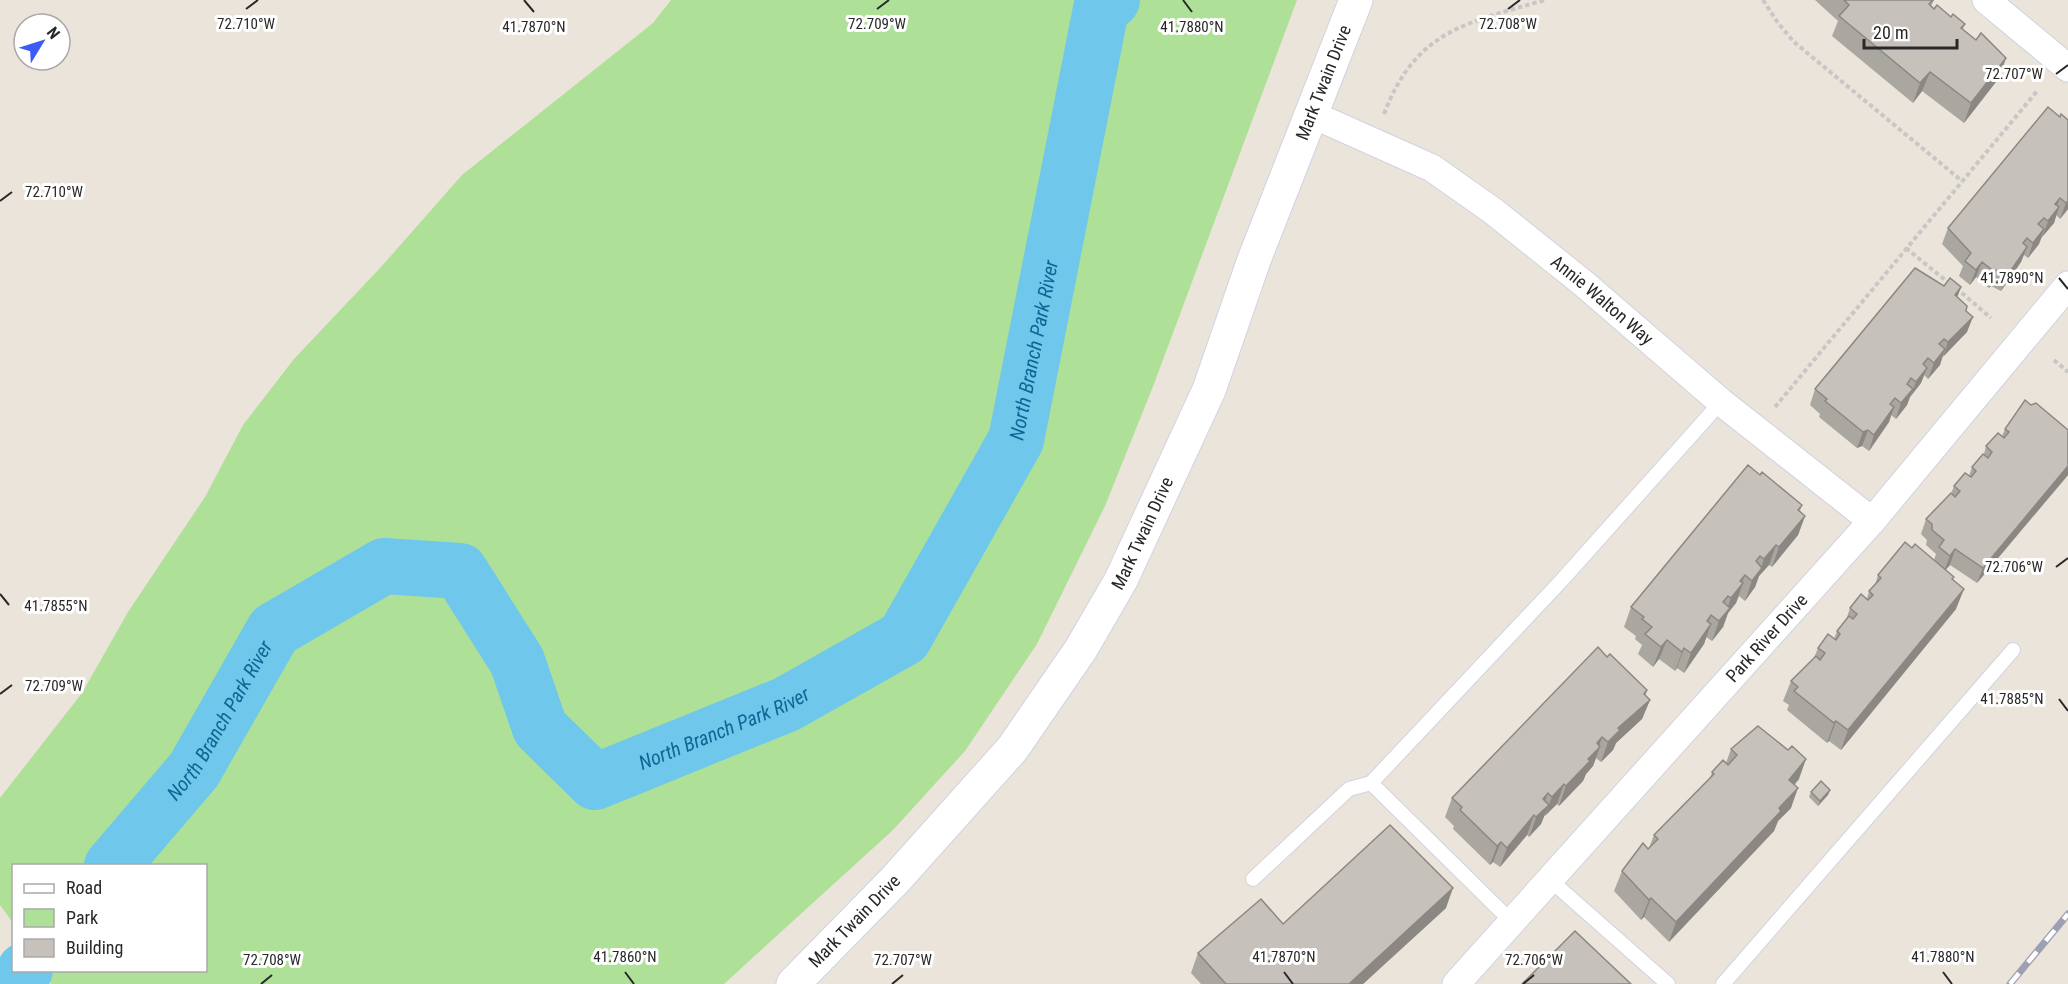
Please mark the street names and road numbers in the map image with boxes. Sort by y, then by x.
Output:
street label: Mark Twain Drive [1291,22,1355,143]
street label: Annie Walton Way [1547,251,1658,349]
street label: Mark Twain Drive [1107,473,1177,593]
street label: Park River Drive [1721,589,1811,686]
street label: Mark Twain Drive [804,870,904,972]

